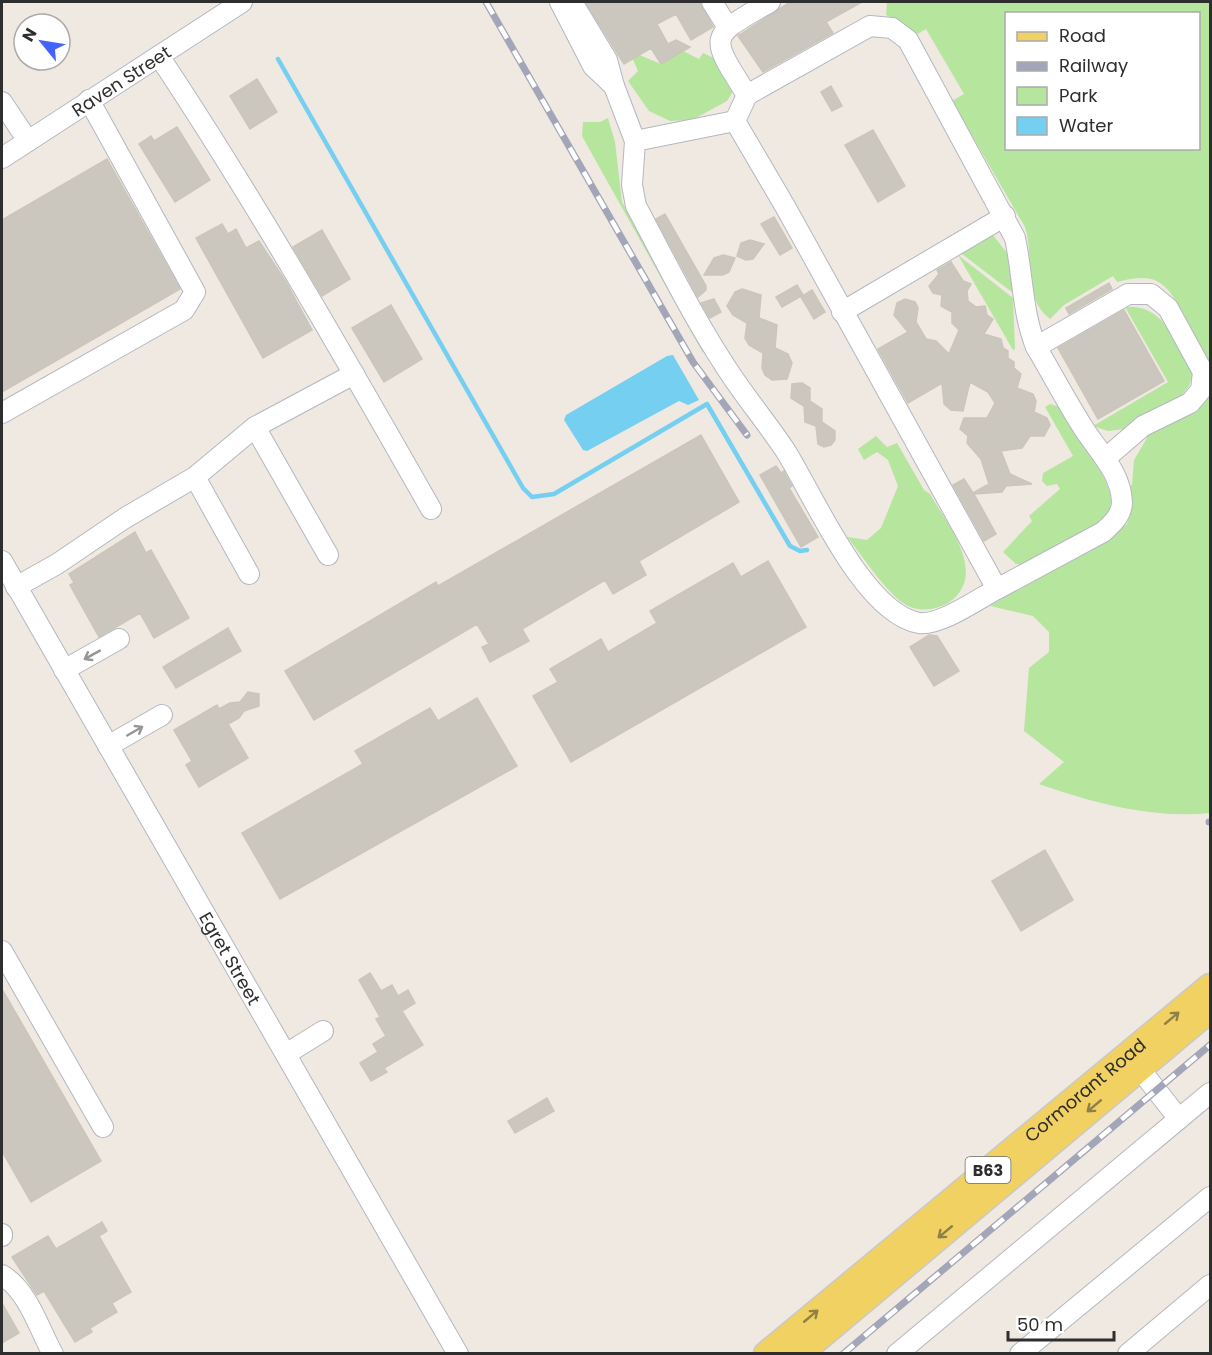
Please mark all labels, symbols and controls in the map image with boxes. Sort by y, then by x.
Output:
north arrow [12,12,72,72]
legend [1005,12,1200,150]
text: Road [1059,23,1106,48]
text: N [16,24,42,46]
street label: Raven Street [67,39,175,122]
text: Railway [1059,53,1128,78]
text: Park [1059,83,1098,108]
text: Water [1059,113,1113,138]
one-way arrow [84,649,101,661]
one-way arrow [126,725,143,737]
street label: Egret Street [194,907,267,1009]
one-way arrow [1164,1012,1180,1025]
street label: Cormorant Road [1019,1032,1151,1148]
one-way arrow [1087,1099,1102,1113]
road number: B63 [966,1157,1010,1183]
one-way arrow [937,1225,953,1238]
scale bar [1008,1304,1114,1342]
one-way arrow [803,1309,818,1323]
text: 50 m [1017,1312,1063,1337]

